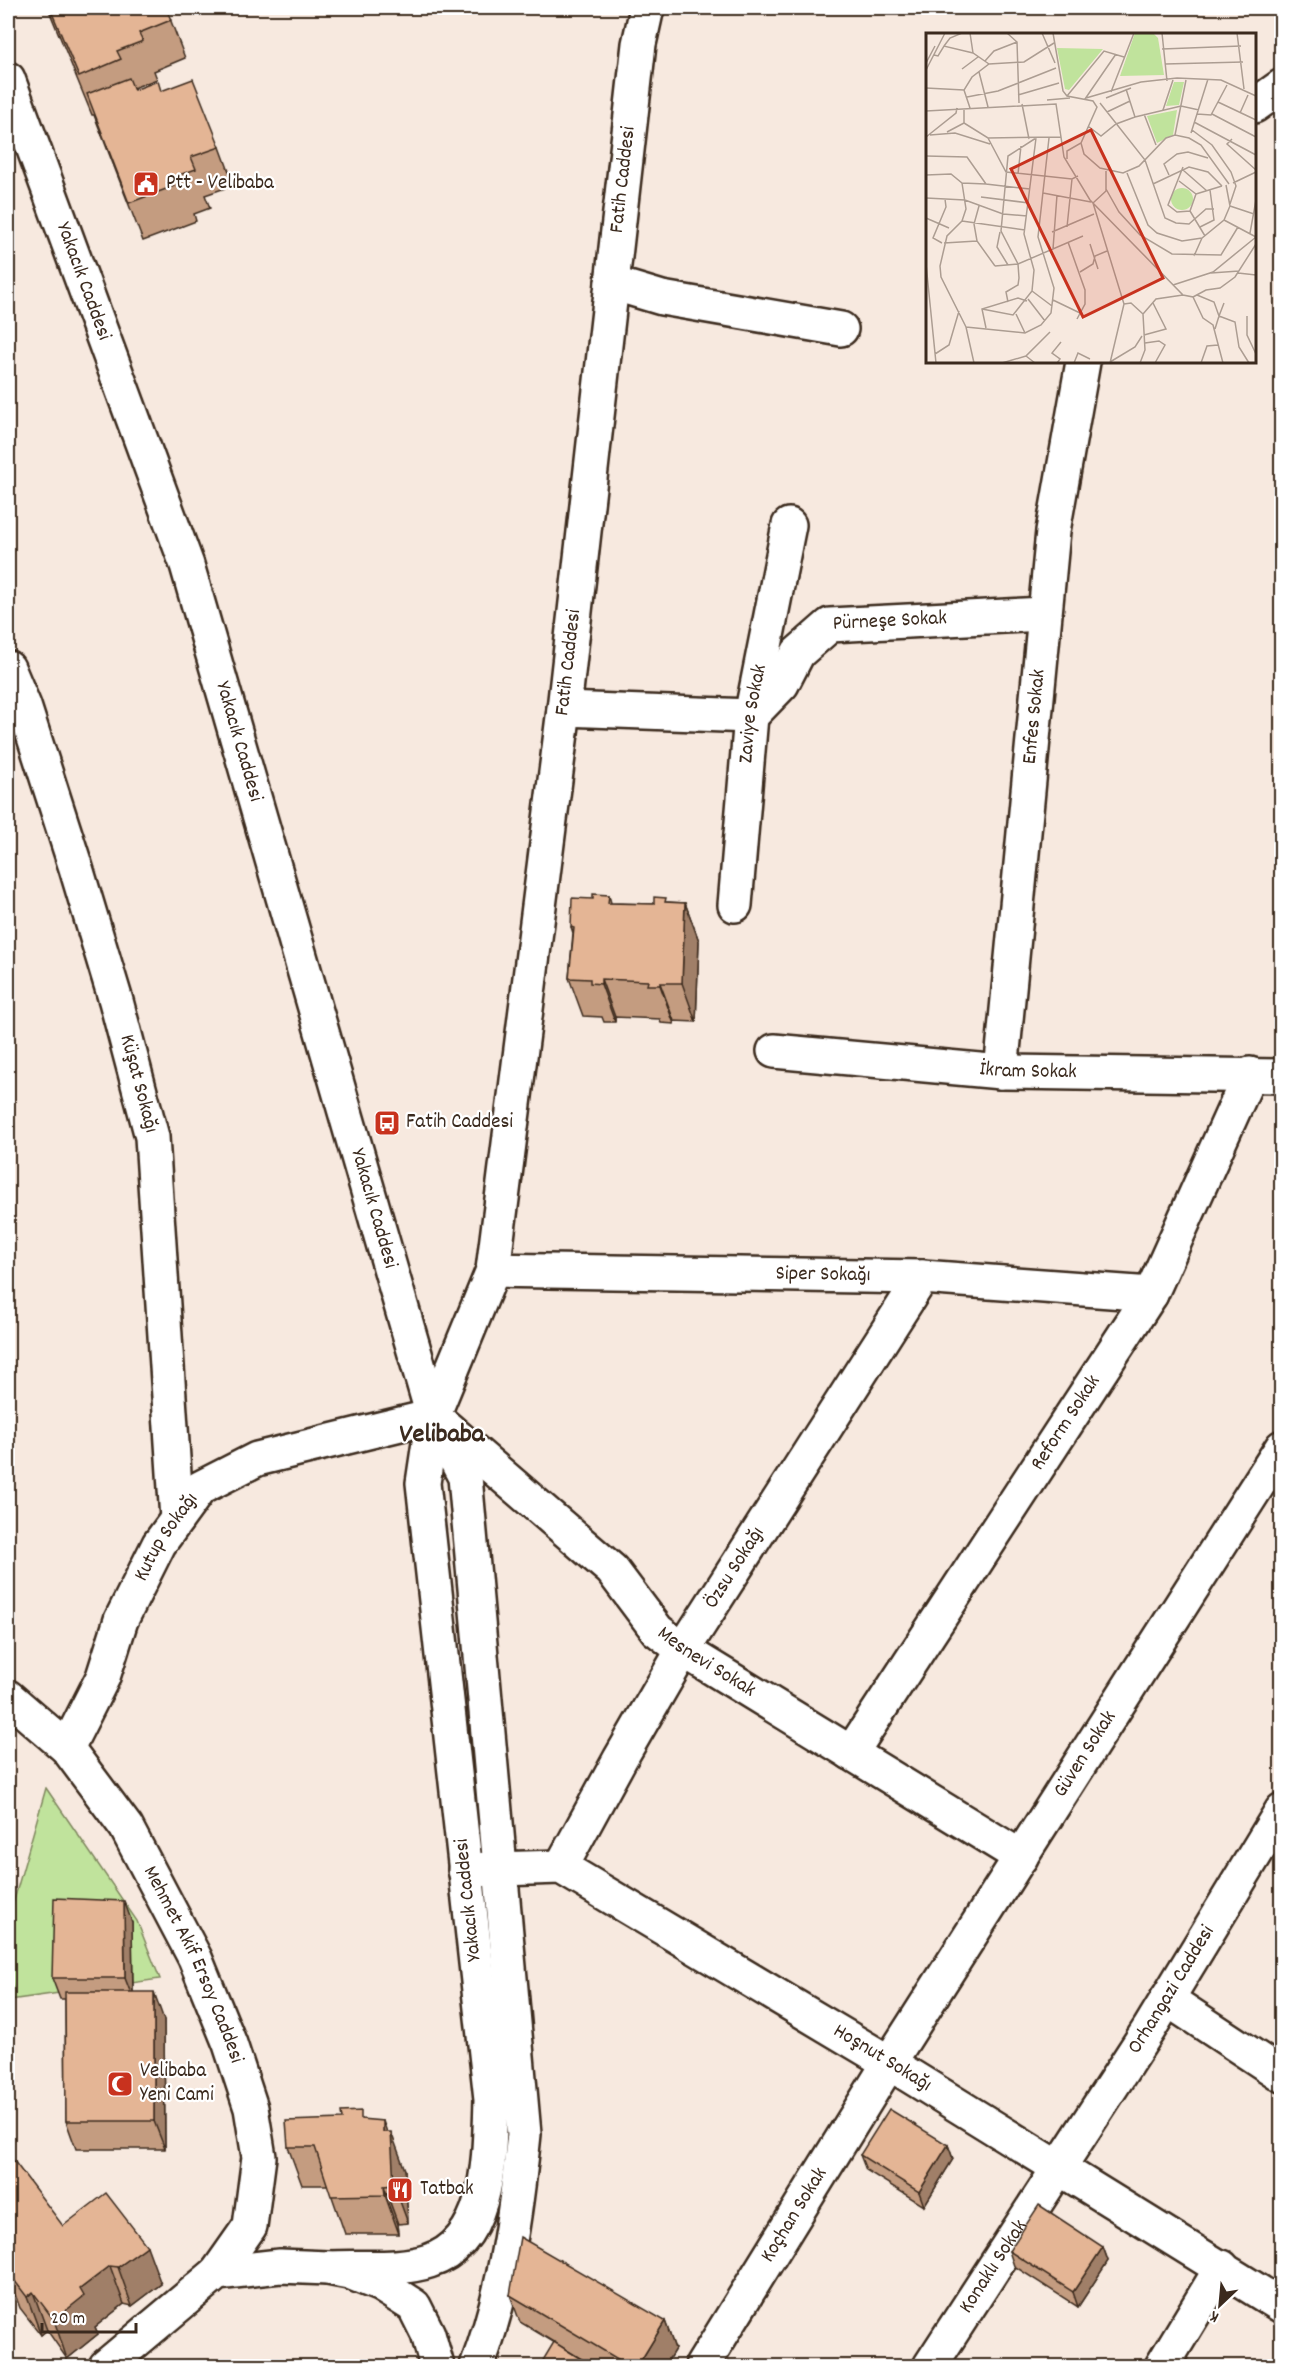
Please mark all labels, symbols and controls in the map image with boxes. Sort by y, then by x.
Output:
inset map [926,33,1256,363]
street label: Fatih Caddesi [603,125,645,235]
public building icon: Ptt - Velibaba [131,169,161,199]
place label: Ptt - Velibaba [166,169,275,199]
street label: Yakacık Caddesi [47,218,118,345]
street label: Pürneşe Sokak [832,604,948,640]
street label: Fatih Caddesi [548,608,590,718]
street label: Zaviye Sokak [732,662,776,765]
street label: Enfes Sokak [1016,668,1055,766]
street label: Yakacık Caddesi [207,678,270,806]
street label: Küşat Sokağı [111,1031,165,1136]
street label: İkram Sokak [978,1055,1077,1088]
bus stop icon: Fatih Caddesi [372,1108,402,1138]
place label: Fatih Caddesi [406,1108,513,1138]
street label: Yakacık Caddesi [341,1145,405,1272]
street label: Siper Sokağı [775,1260,871,1291]
street label: Reform Sokak [1024,1369,1109,1477]
district label: Velibaba [400,1416,486,1455]
street label: Kutup Sokağı [127,1487,206,1587]
street label: Özsu Sokağı [698,1521,773,1615]
street label: Mesnevi Sokak [650,1620,761,1706]
street label: Güven Sokak [1047,1705,1125,1804]
street label: Yakacık Caddesi [448,1837,490,1963]
street label: Mehmet Akif Ersoy Caddesi [134,1861,250,2068]
street label: Orhangazi Caddesi [1121,1920,1223,2061]
street label: Hoşnut Sokağı [827,2017,937,2101]
place label: Velibaba Yeni Cami [140,2057,214,2111]
mosque icon: Velibaba Yeni Cami [105,2069,135,2099]
street label: Koçhan Sokak [754,2162,836,2269]
restaurant icon: Tatbak [385,2175,415,2205]
place label: Tatbak [420,2175,474,2205]
street label: Konaklı Sokak [953,2214,1036,2320]
north arrow [1190,2275,1250,2335]
scale bar [42,2296,136,2334]
text: K [1206,2304,1223,2328]
text: 20 m [51,2307,85,2332]

